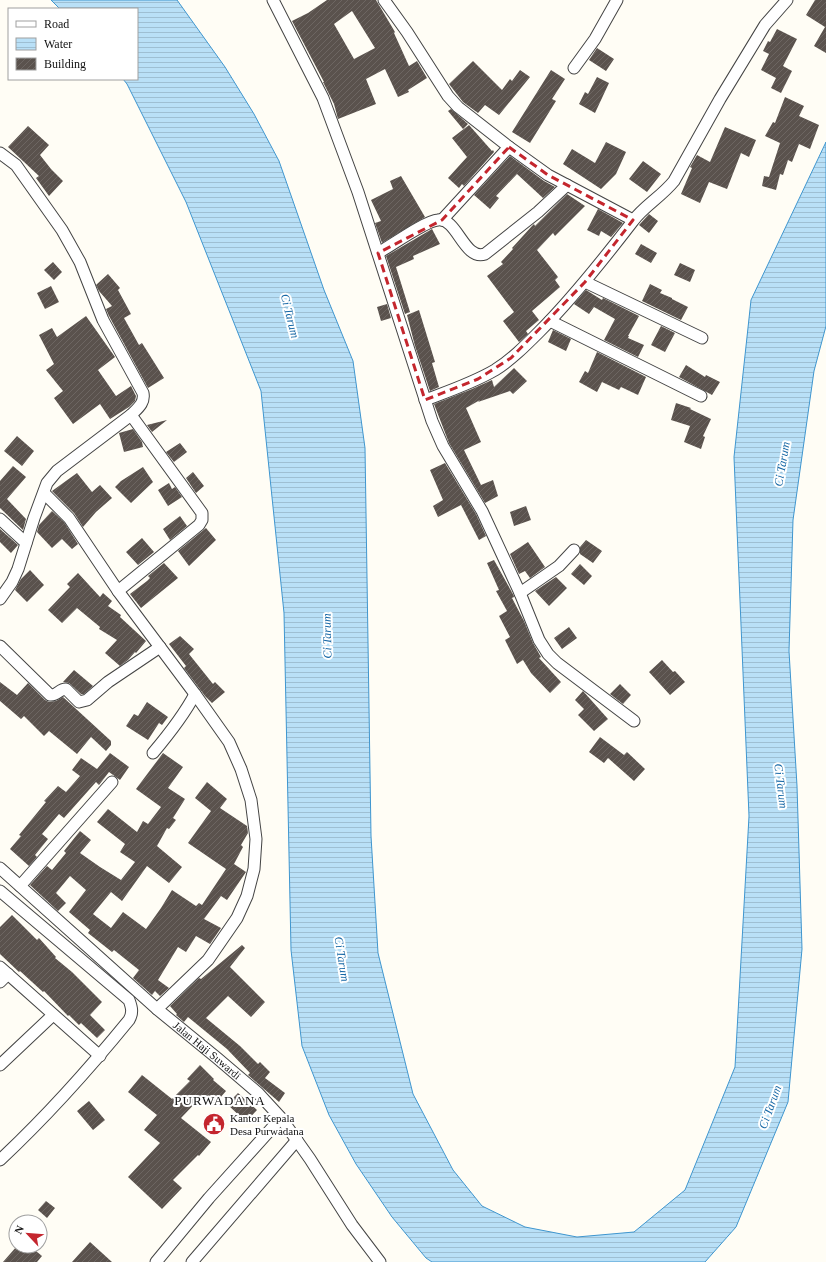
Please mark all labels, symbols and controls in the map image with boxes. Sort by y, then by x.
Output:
legend [8,8,138,80]
text: Road [44,17,69,31]
text: Water [44,37,72,51]
text: Building [44,57,86,71]
water label: Ci Tarum [278,292,302,340]
water label: Ci Tarum [771,440,793,487]
water label: Ci Tarum [320,613,334,659]
water label: Ci Tarum [771,763,791,810]
water label: Ci Tarum [332,936,353,983]
street label: Jalan Haji Suwardi [171,1019,243,1082]
water label: Ci Tarum [756,1083,784,1131]
district label: PURWADANA [174,1093,266,1108]
public building icon: Kantor Kepala Desa Purwadana [201,1111,227,1137]
place label: Kantor Kepala Desa Purwadana [230,1112,304,1137]
north arrow [8,1214,48,1254]
text: N [12,1223,26,1236]

